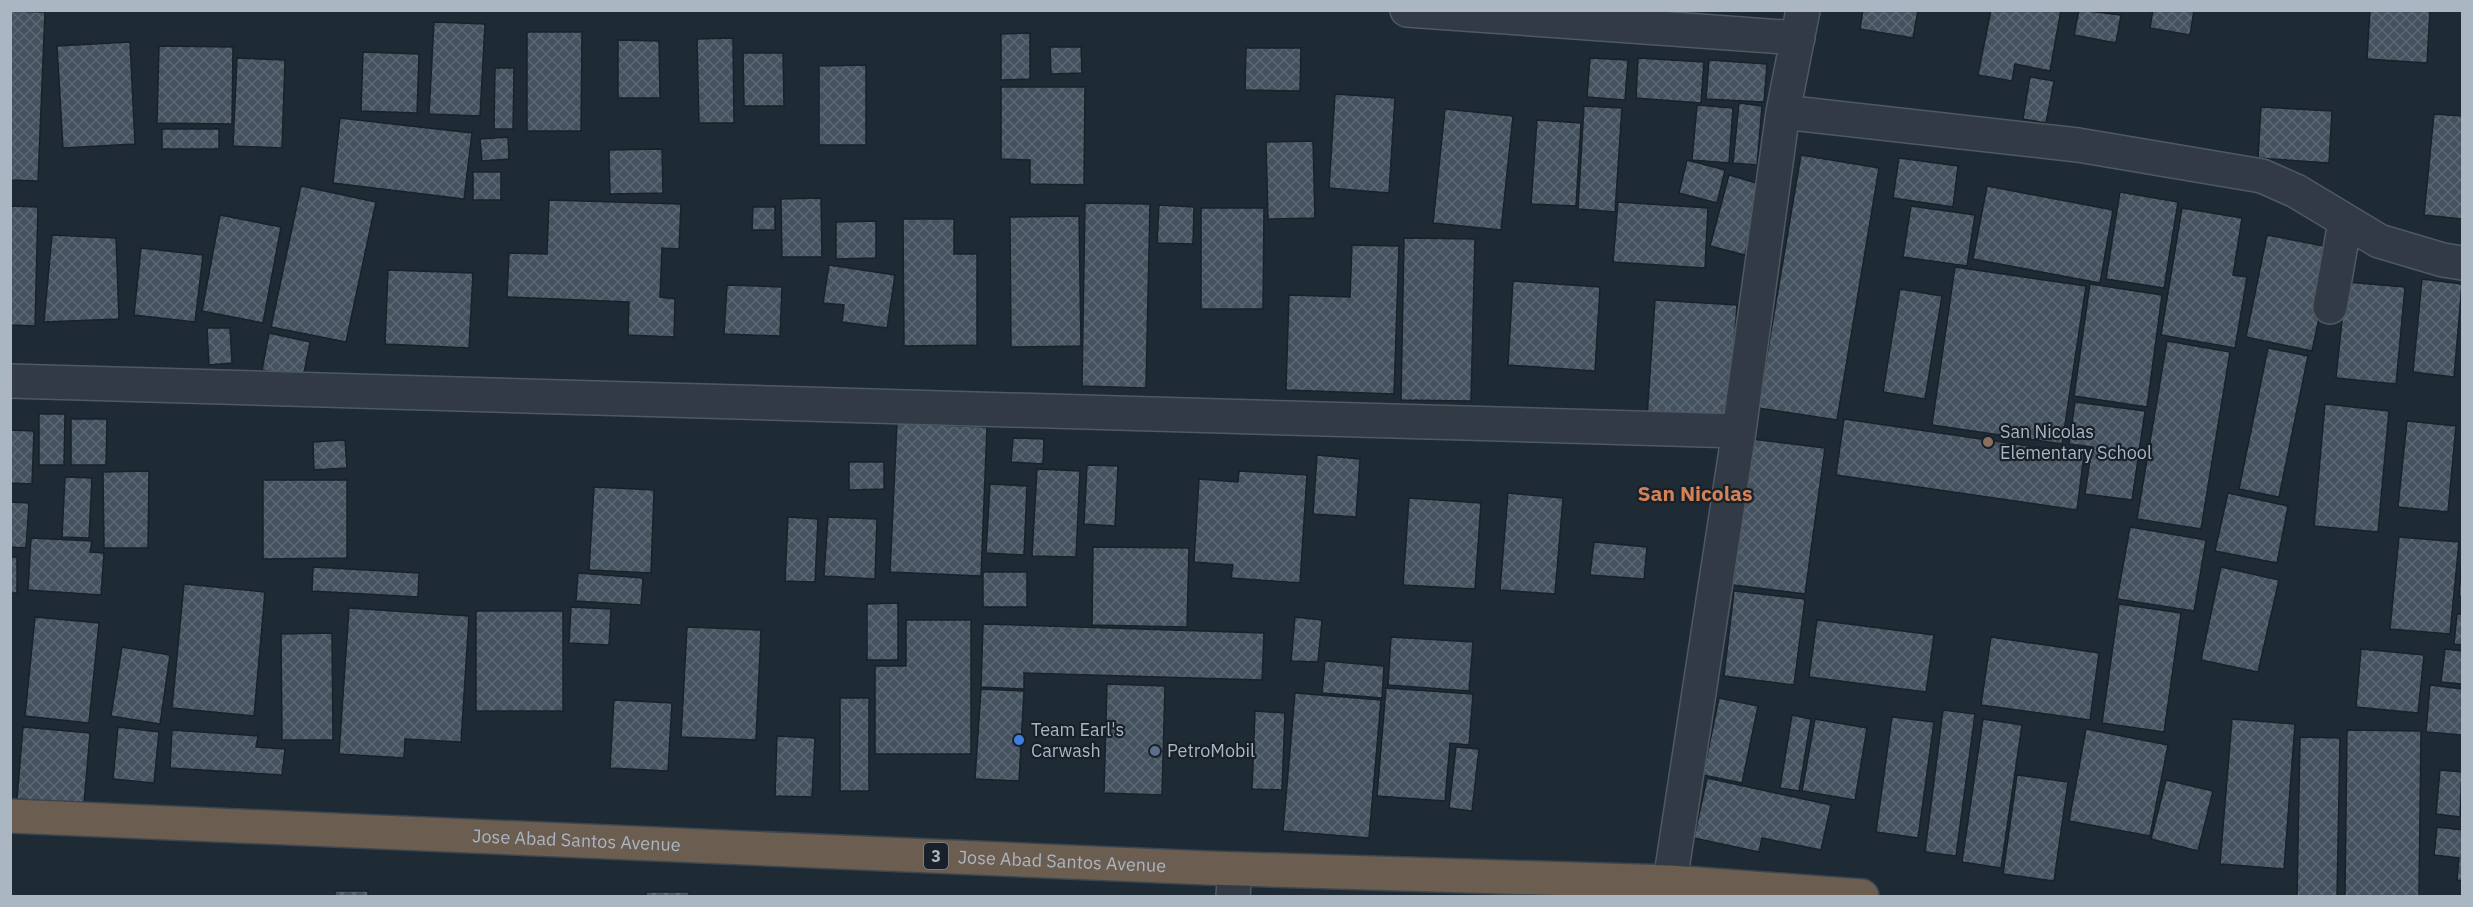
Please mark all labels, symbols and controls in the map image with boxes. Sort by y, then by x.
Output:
place label: San Nicolas Elementary School [2000,420,2152,464]
marker: San Nicolas Elementary School [1981,435,1995,449]
district label: San Nicolas [1637,479,1753,507]
place label: Team Earl's Carwash [1031,718,1124,762]
marker: Team Earl's Carwash [1012,733,1026,747]
place label: PetroMobil [1167,739,1255,762]
marker: PetroMobil [1148,744,1162,758]
street label: Jose Abad Santos Avenue [472,824,681,856]
road number: 3 [924,843,948,869]
street label: Jose Abad Santos Avenue [957,845,1167,877]

